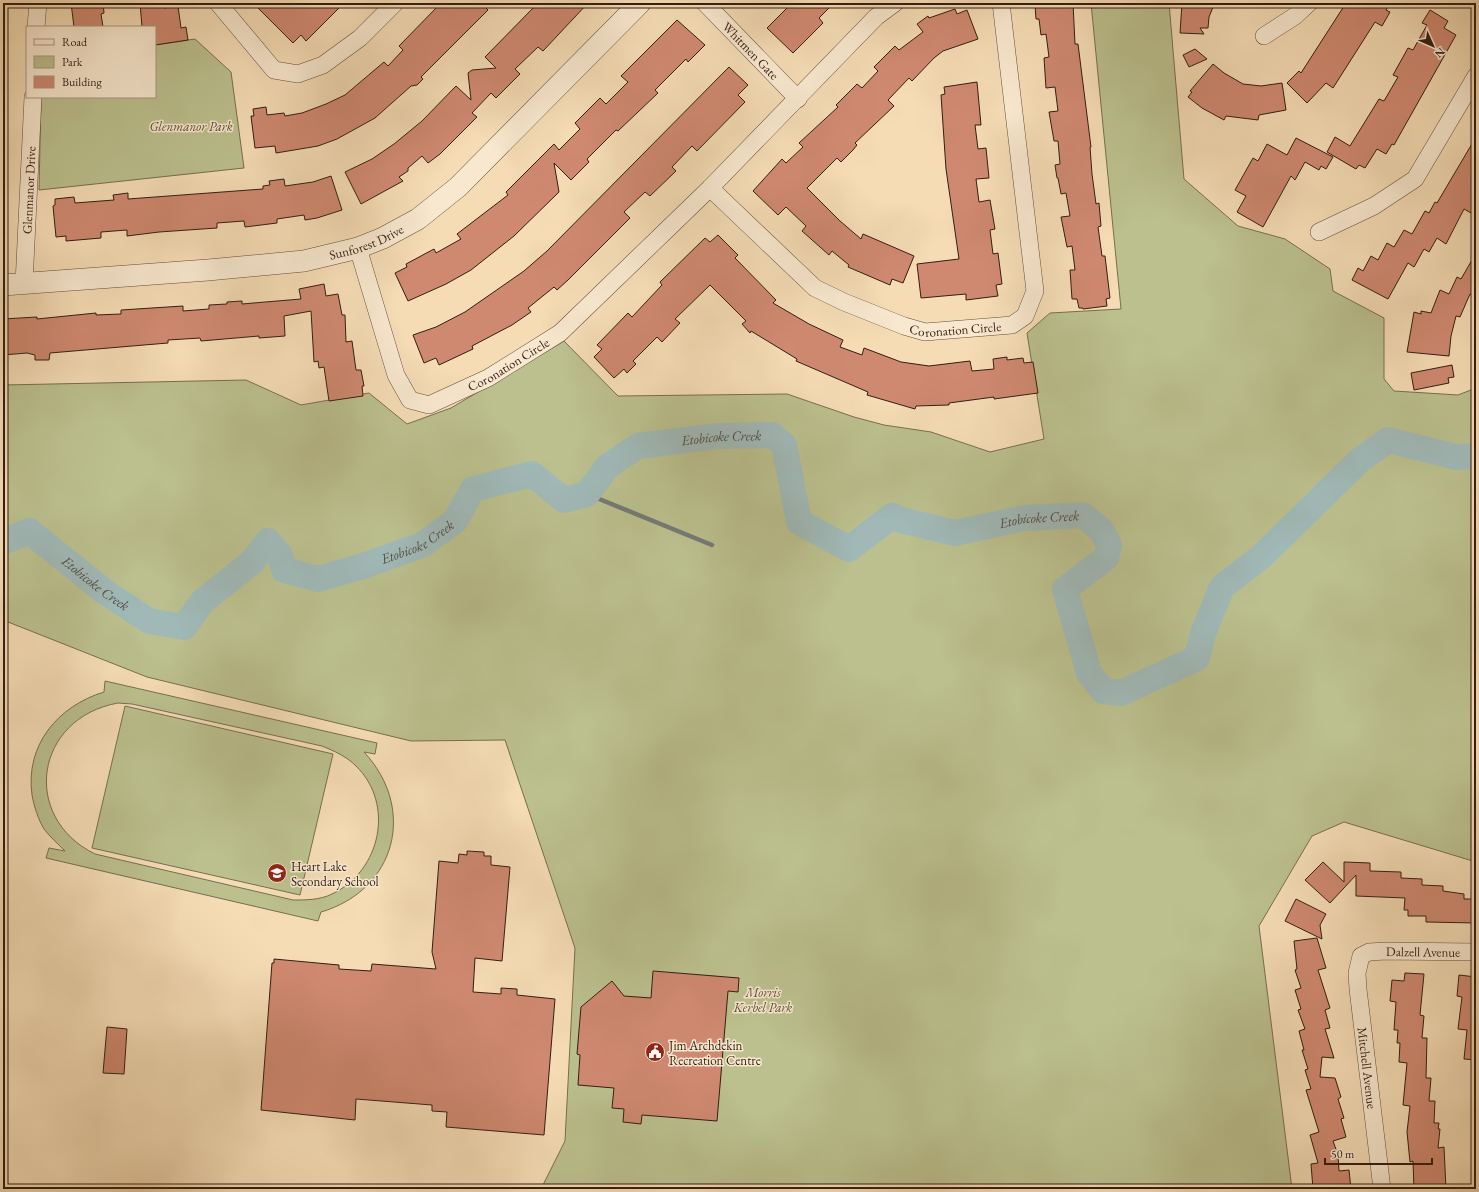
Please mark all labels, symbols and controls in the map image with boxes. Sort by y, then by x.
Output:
street label: Whitmen Gate [719,18,783,83]
legend [26,26,156,98]
north arrow [1413,26,1453,66]
text: Road [62,34,88,50]
text: N [1432,45,1448,61]
text: Park [62,54,83,70]
text: Building [62,74,103,90]
park label: Glenmanor Park [149,118,233,135]
street label: Glenmanor Drive [18,146,39,234]
street label: Sunforest Drive [327,220,406,263]
street label: Coronation Circle [908,317,1002,340]
street label: Coronation Circle [465,334,552,395]
water label: Etobicoke Creek [679,426,762,450]
water label: Etobicoke Creek [997,506,1080,532]
water label: Etobicoke Creek [378,515,458,568]
water label: Etobicoke Creek [57,551,133,615]
place label: Heart Lake Secondary School [291,858,379,890]
school or university icon: Heart Lake Secondary School [266,862,288,884]
street label: Dalzell Avenue [1386,942,1460,960]
park label: Morris Kerbel Park [733,984,792,1016]
street label: Mitchell Avenue [1354,1026,1380,1110]
place label: Jim Archdekin Recreation Centre [668,1037,761,1069]
public building icon: Jim Archdekin Recreation Centre [644,1041,666,1063]
scale bar [1325,1140,1432,1166]
text: 50 m [1331,1146,1355,1162]

